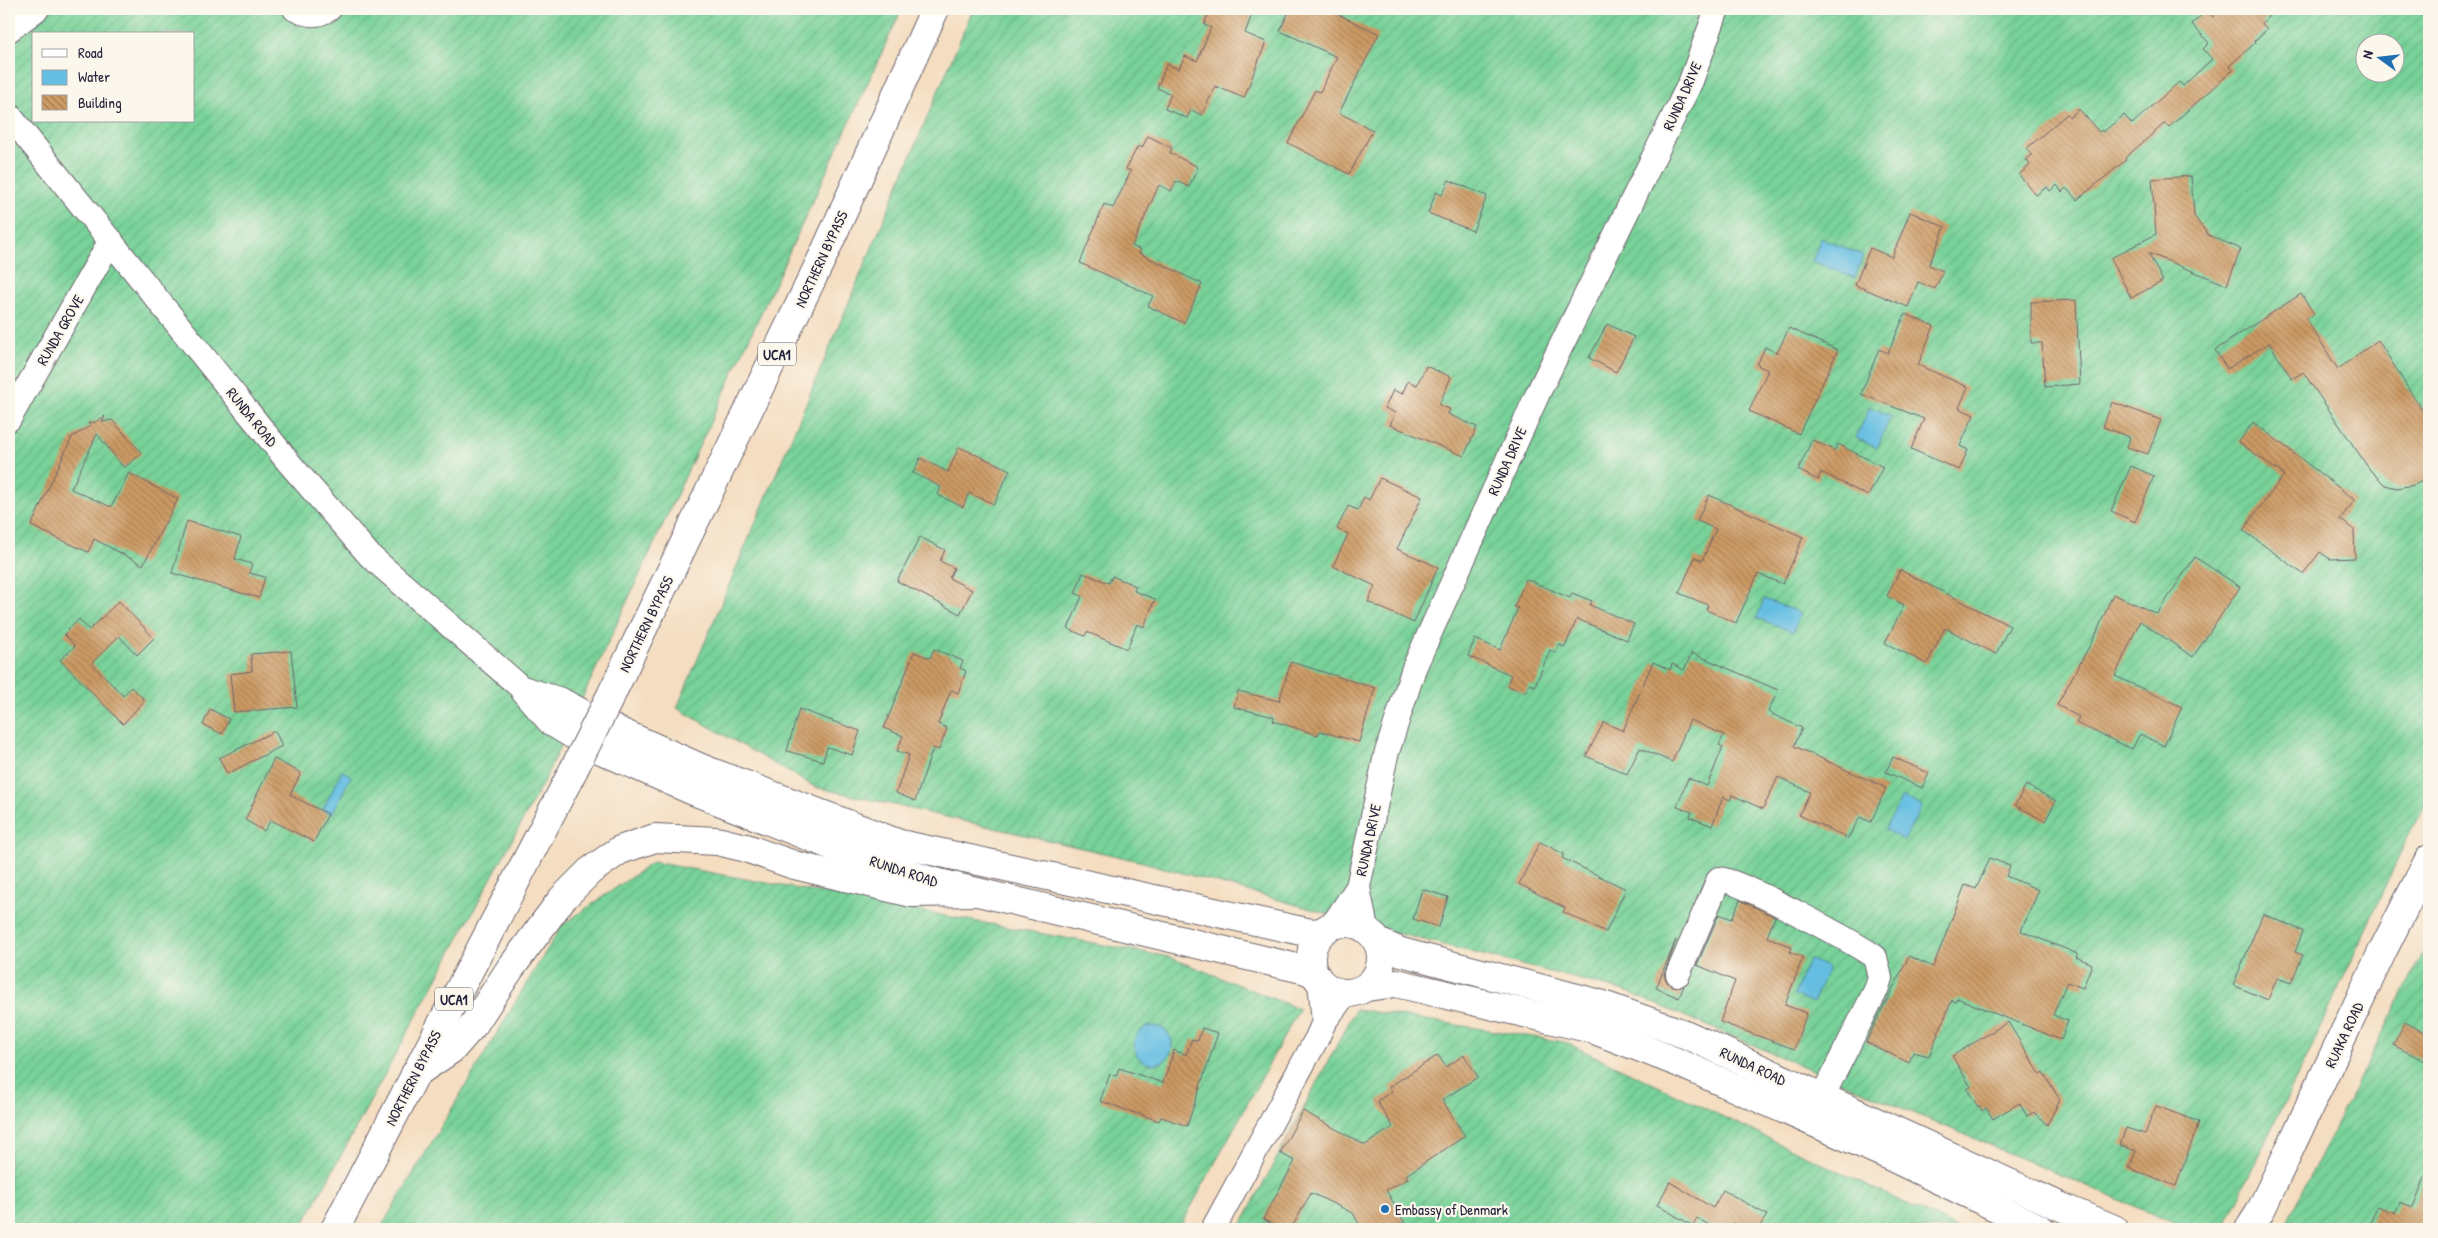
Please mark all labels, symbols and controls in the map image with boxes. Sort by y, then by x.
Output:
legend [32,32,195,122]
north arrow [2356,32,2406,82]
text: Road [78,42,103,63]
text: N [2357,48,2377,61]
street label: RUNDA DRIVE [1657,58,1707,134]
text: Water [78,66,110,87]
text: Building [78,92,122,113]
street label: NORTHERN BYPASS [789,207,853,311]
street label: RUNDA GROVE [31,291,89,369]
road number: UCA1 [758,342,796,366]
street label: RUNDA ROAD [222,383,283,452]
street label: RUNDA DRIVE [1482,423,1532,499]
street label: NORTHERN BYPASS [614,572,678,676]
street label: RUNDA DRIVE [1350,802,1386,878]
street label: RUNDA ROAD [867,850,942,892]
road number: UCA1 [435,988,473,1011]
street label: RUAKA ROAD [2320,998,2369,1071]
street label: NORTHERN BYPASS [380,1027,446,1129]
street label: RUNDA ROAD [1717,1042,1790,1091]
place label: Embassy of Denmark [1395,1199,1508,1220]
marker: Embassy of Denmark [1379,1203,1391,1215]

